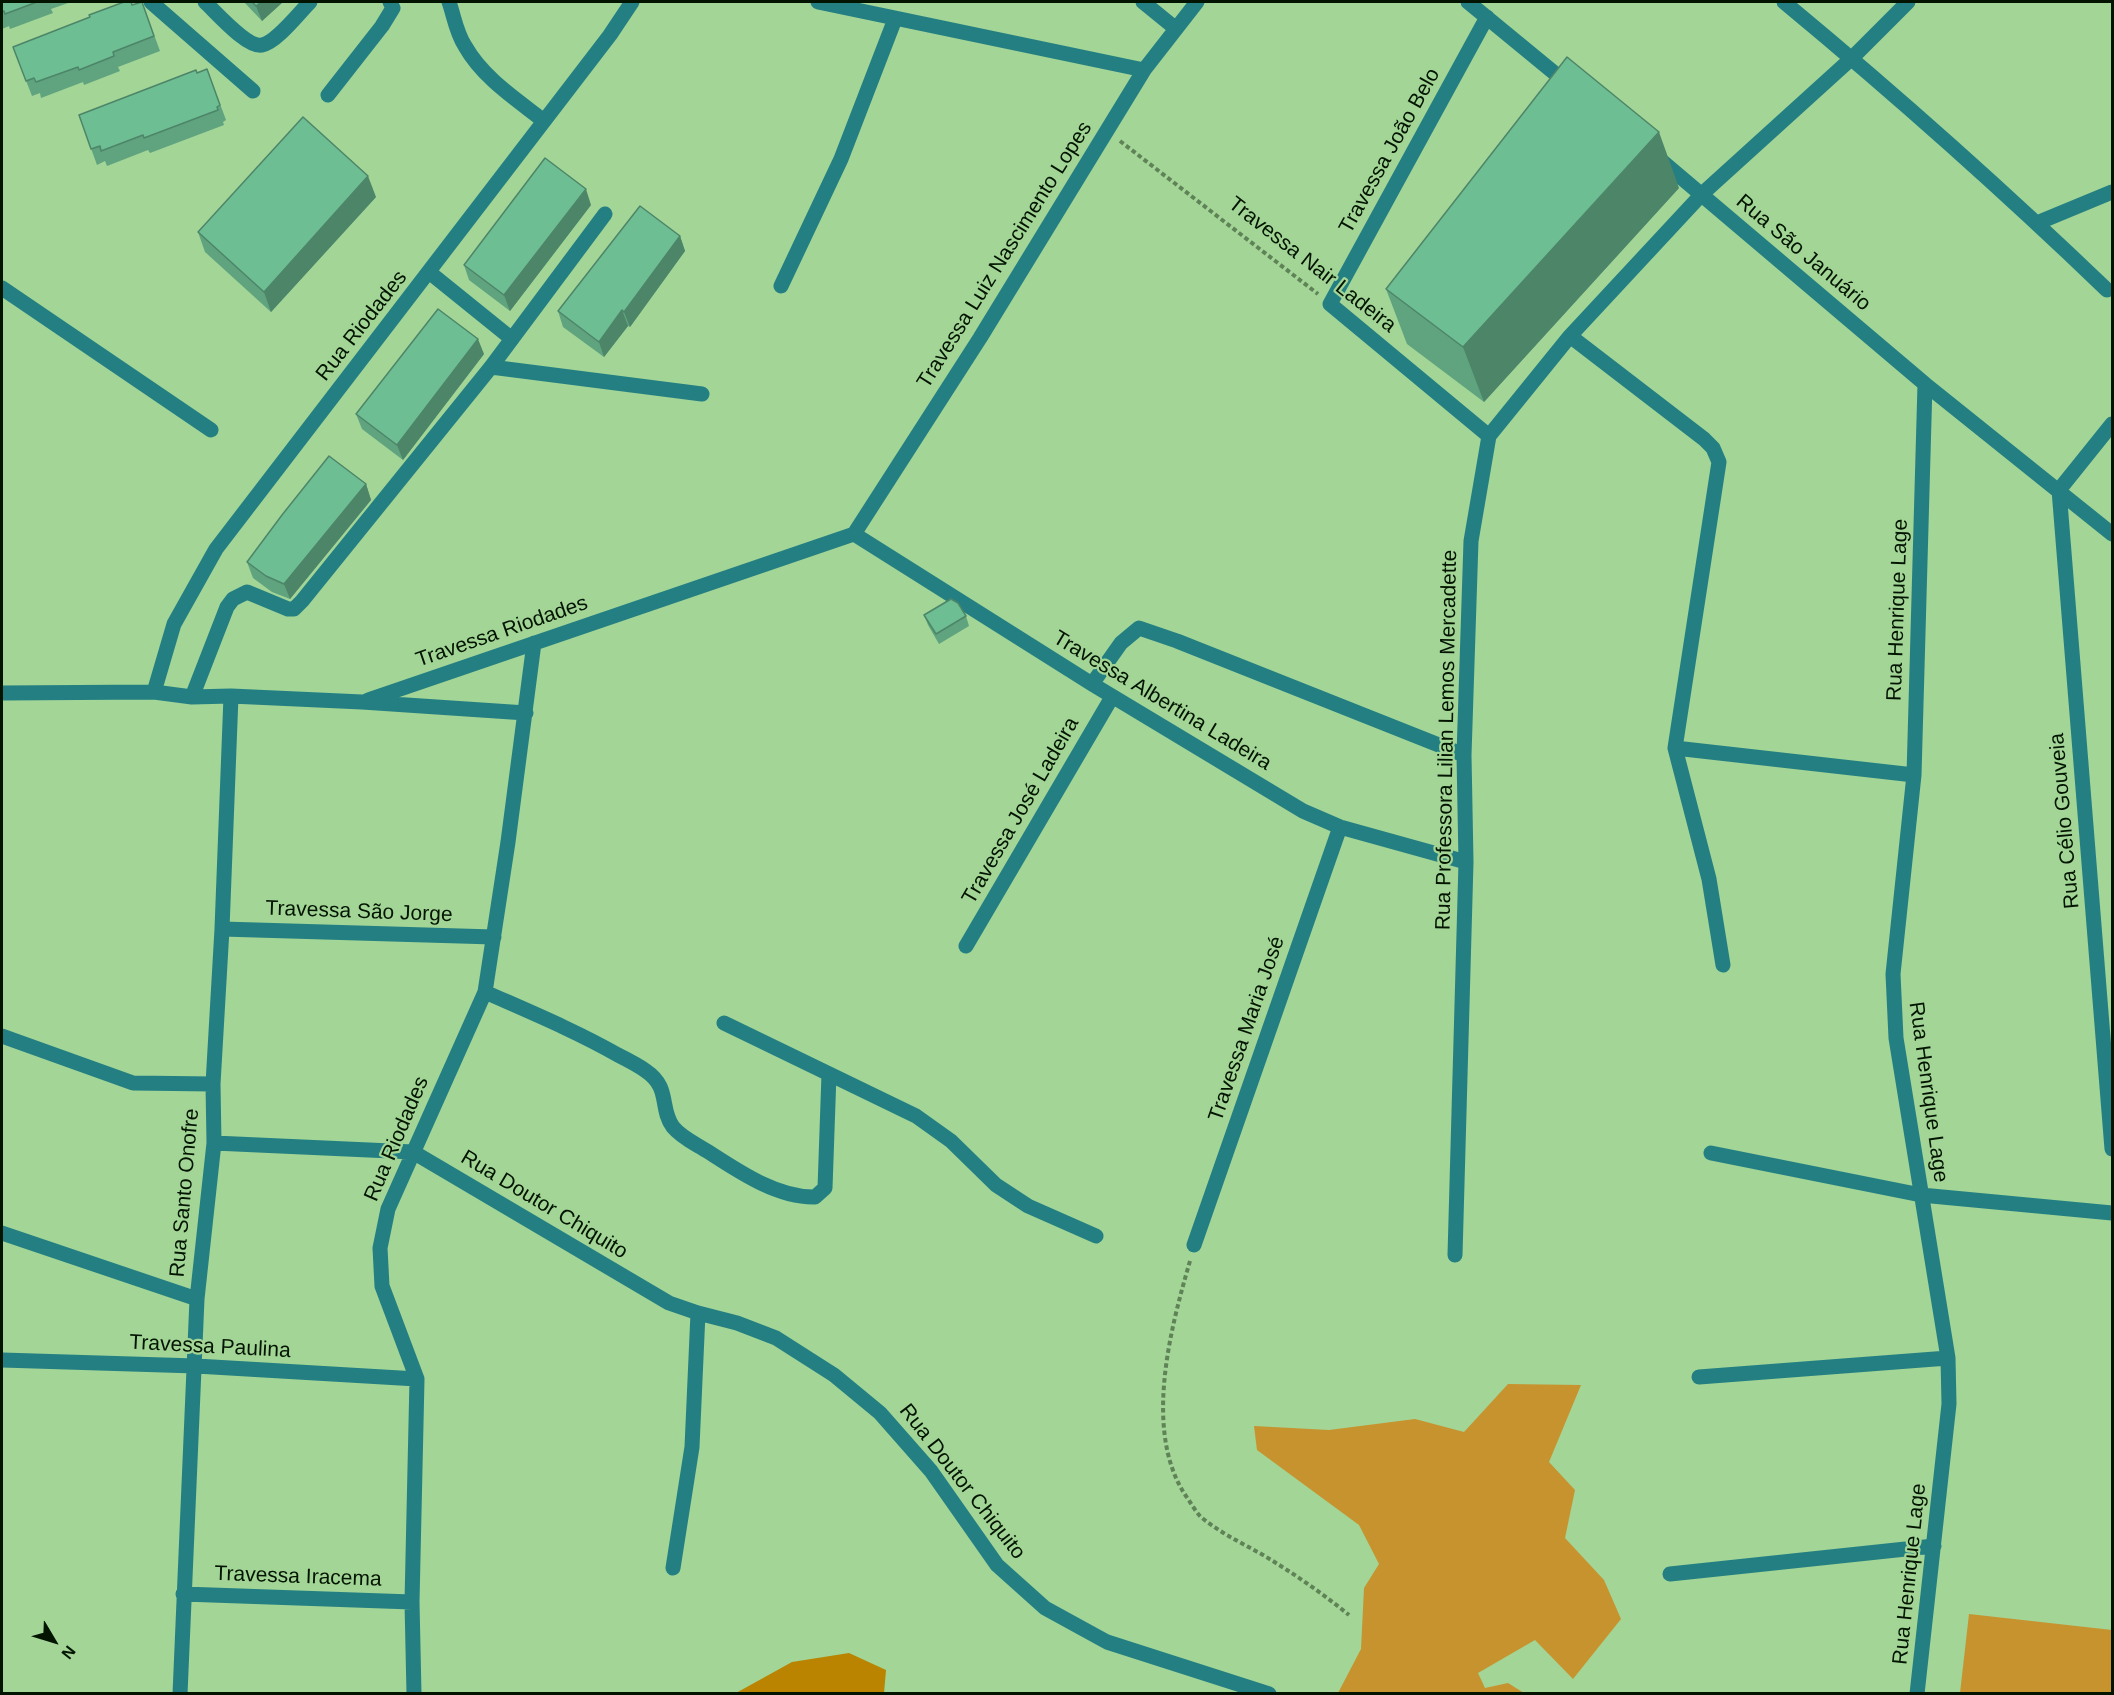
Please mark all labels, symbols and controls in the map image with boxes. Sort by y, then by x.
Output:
street label: Travessa João Belo [1334,64,1446,238]
street label: Travessa Luiz Nascimento Lopes [912,117,1098,393]
street label: Rua São Januário [1731,189,1875,317]
street label: Travessa Nair Ladeira [1223,192,1401,338]
street label: Rua Riodades [311,266,413,386]
street label: Rua Henrique Lage [1882,519,1914,701]
street label: Rua Professora Lilian Lemos Mercadette [1431,550,1463,930]
street label: Travessa Riodades [413,591,591,673]
street label: Travessa Albertina Ladeira [1048,626,1276,776]
street label: Travessa José Ladeira [957,713,1085,909]
street label: Rua Célio Gouveia [2045,732,2085,910]
street label: Travessa São Jorge [265,896,453,928]
street label: Travessa Maria José [1203,933,1291,1125]
street label: Rua Henrique Lage [1903,1000,1953,1184]
street label: Rua Riodades [359,1073,435,1205]
street label: Rua Santo Onofre [165,1108,205,1278]
street label: Rua Doutor Chiquito [456,1145,632,1265]
street label: Travessa Paulina [129,1330,291,1364]
street label: Rua Doutor Chiquito [893,1399,1031,1565]
street label: Rua Henrique Lage [1888,1482,1932,1666]
street label: Travessa Iracema [214,1561,382,1593]
north arrow [24,1611,84,1671]
text: N [58,1643,79,1662]

